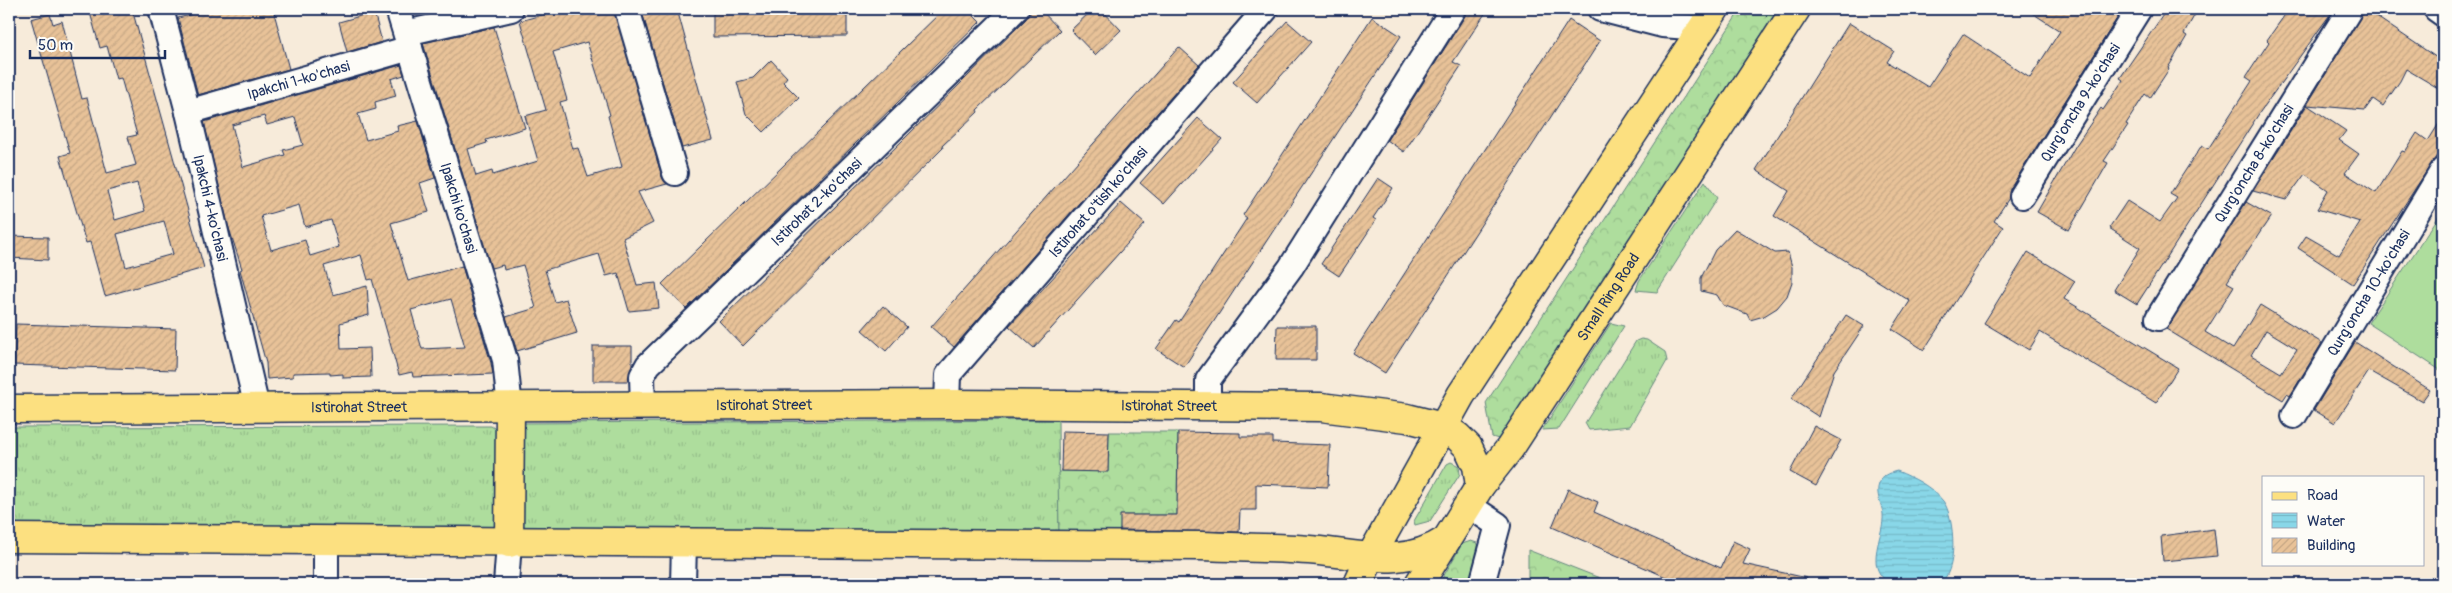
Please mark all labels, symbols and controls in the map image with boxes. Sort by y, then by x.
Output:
scale bar [30,28,165,60]
text: 50 m [38,36,73,55]
street label: Qurg'oncha 9-ko'chasi [2036,40,2125,166]
street label: Ipakchi 1-ko'chasi [245,56,352,104]
street label: Qurg'oncha 8-ko'chasi [2210,100,2298,226]
street label: Istirohat o'tish ko'chasi [1045,143,1152,262]
street label: Ipakchi 4-ko'chasi [189,153,232,263]
street label: Istirohat 2-ko'chasi [767,154,866,250]
street label: Ipakchi ko'chasi [436,160,481,256]
street label: Qurg'oncha 10-ko'chasi [2323,226,2414,360]
street label: Small Ring Road [1573,250,1644,345]
street label: Istirohat Street [716,395,813,415]
street label: Istirohat Street [1121,396,1218,416]
street label: Istirohat Street [311,397,408,417]
legend [2262,476,2424,566]
text: Road [2307,486,2338,505]
text: Water [2307,512,2346,531]
text: Building [2307,536,2355,555]

